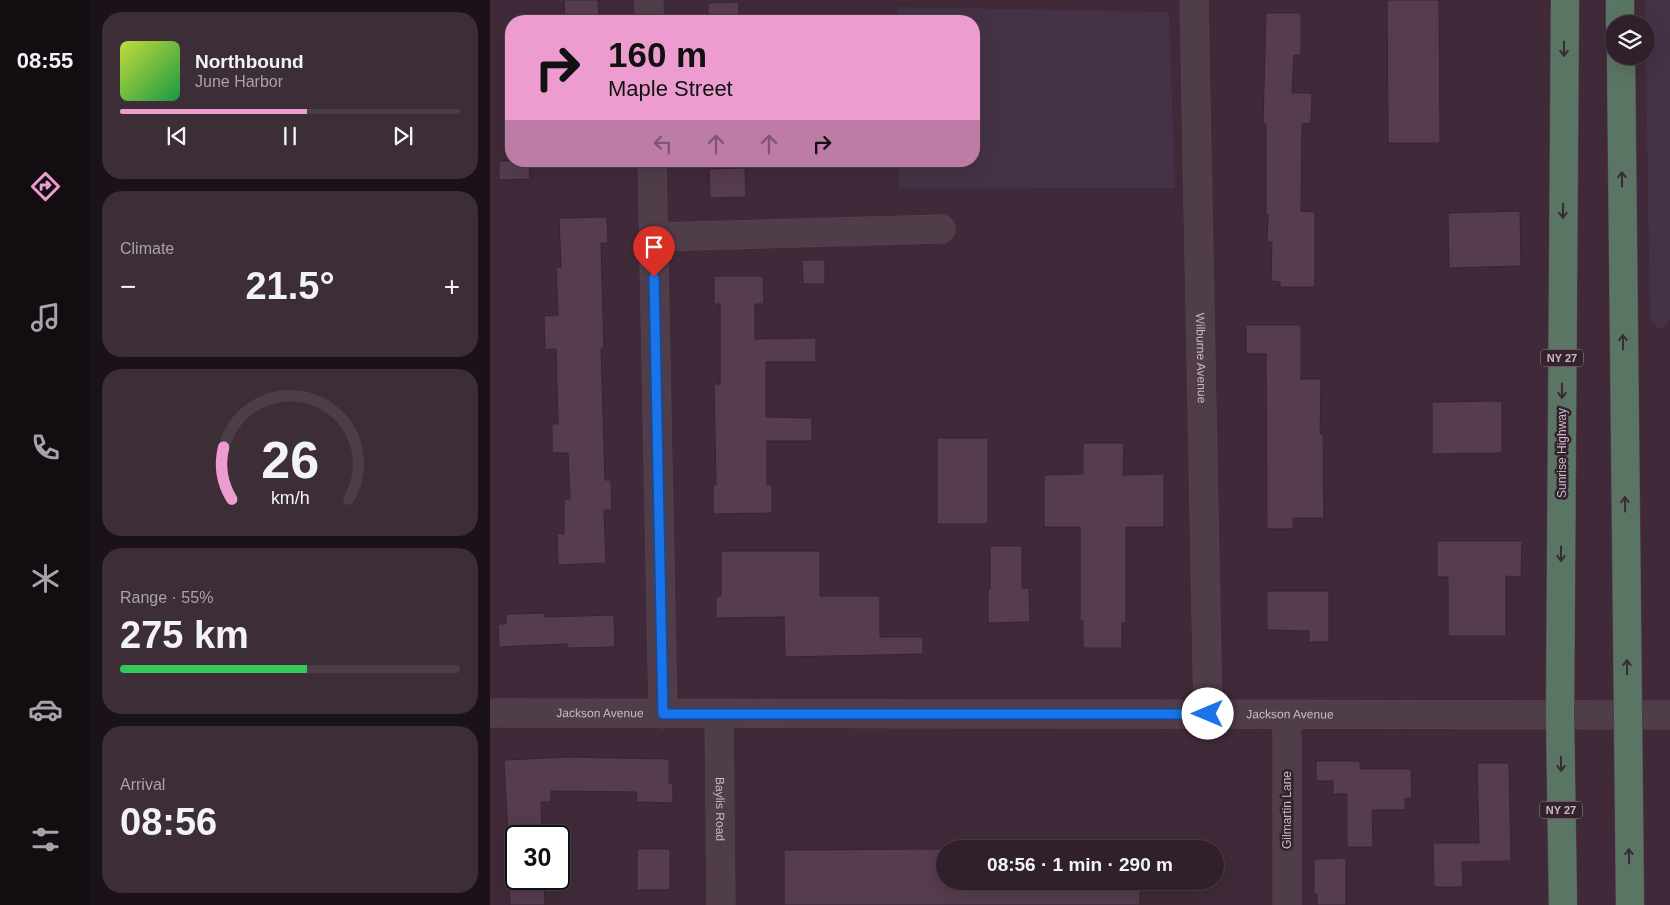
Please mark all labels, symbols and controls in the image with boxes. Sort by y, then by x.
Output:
map controls [1605,15,1655,65]
button: layers [1605,15,1655,65]
icon: right [525,35,590,100]
text: 160 m [608,35,707,74]
one-way arrow [1559,40,1569,56]
text: 08:55 [17,48,73,73]
text: Northbound [195,51,304,72]
text: June Harbor [195,73,283,90]
text: Maple Street [608,76,733,101]
icon: previous [163,122,191,150]
icon: pause [276,122,304,150]
icon: next [389,122,417,150]
icon: left [649,130,677,158]
icon: ahead [702,130,730,158]
icon: ahead [755,130,783,158]
icon: right [808,130,836,158]
icon: directions [28,169,63,204]
one-way arrow [1617,171,1627,188]
one-way arrow [1558,202,1568,219]
pin [633,226,675,277]
icon: arrive [640,233,668,261]
text: Climate [120,240,174,257]
text: 21.5° [245,265,335,307]
text: − [120,271,136,302]
text: + [444,271,460,302]
icon: music [28,300,63,335]
street label: Wilburne Avenue [1193,312,1209,404]
one-way arrow [1619,334,1628,350]
road number: NY 27 [1541,349,1583,366]
one-way arrow [1557,382,1567,399]
street label: Sunrise Highway [1555,408,1569,498]
icon: phone [28,430,63,465]
text: 26 [261,431,319,489]
text: km/h [271,488,309,508]
one-way arrow [1620,496,1630,512]
one-way arrow [1556,545,1566,561]
icon: climate [28,561,63,596]
text: Range · 55% [120,589,213,606]
text: 275 km [120,614,249,656]
one-way arrow [1622,659,1631,675]
position arrow [1181,687,1233,739]
icon: car [28,692,63,727]
street label: Jackson Avenue [556,706,644,720]
street label: Jackson Avenue [1246,707,1334,721]
one-way arrow [1556,756,1566,772]
street label: Gilmartin Lane [1280,771,1294,849]
text: Arrival [120,776,165,793]
street label: Baylis Road [713,777,727,841]
text: 08:56 [120,801,217,843]
road number: NY 27 [1540,802,1582,818]
icon: filters [28,822,63,857]
speed limit sign: 30 [505,825,570,890]
one-way arrow [1625,849,1634,865]
text: 08:56 · 1 min · 290 m [987,854,1173,875]

